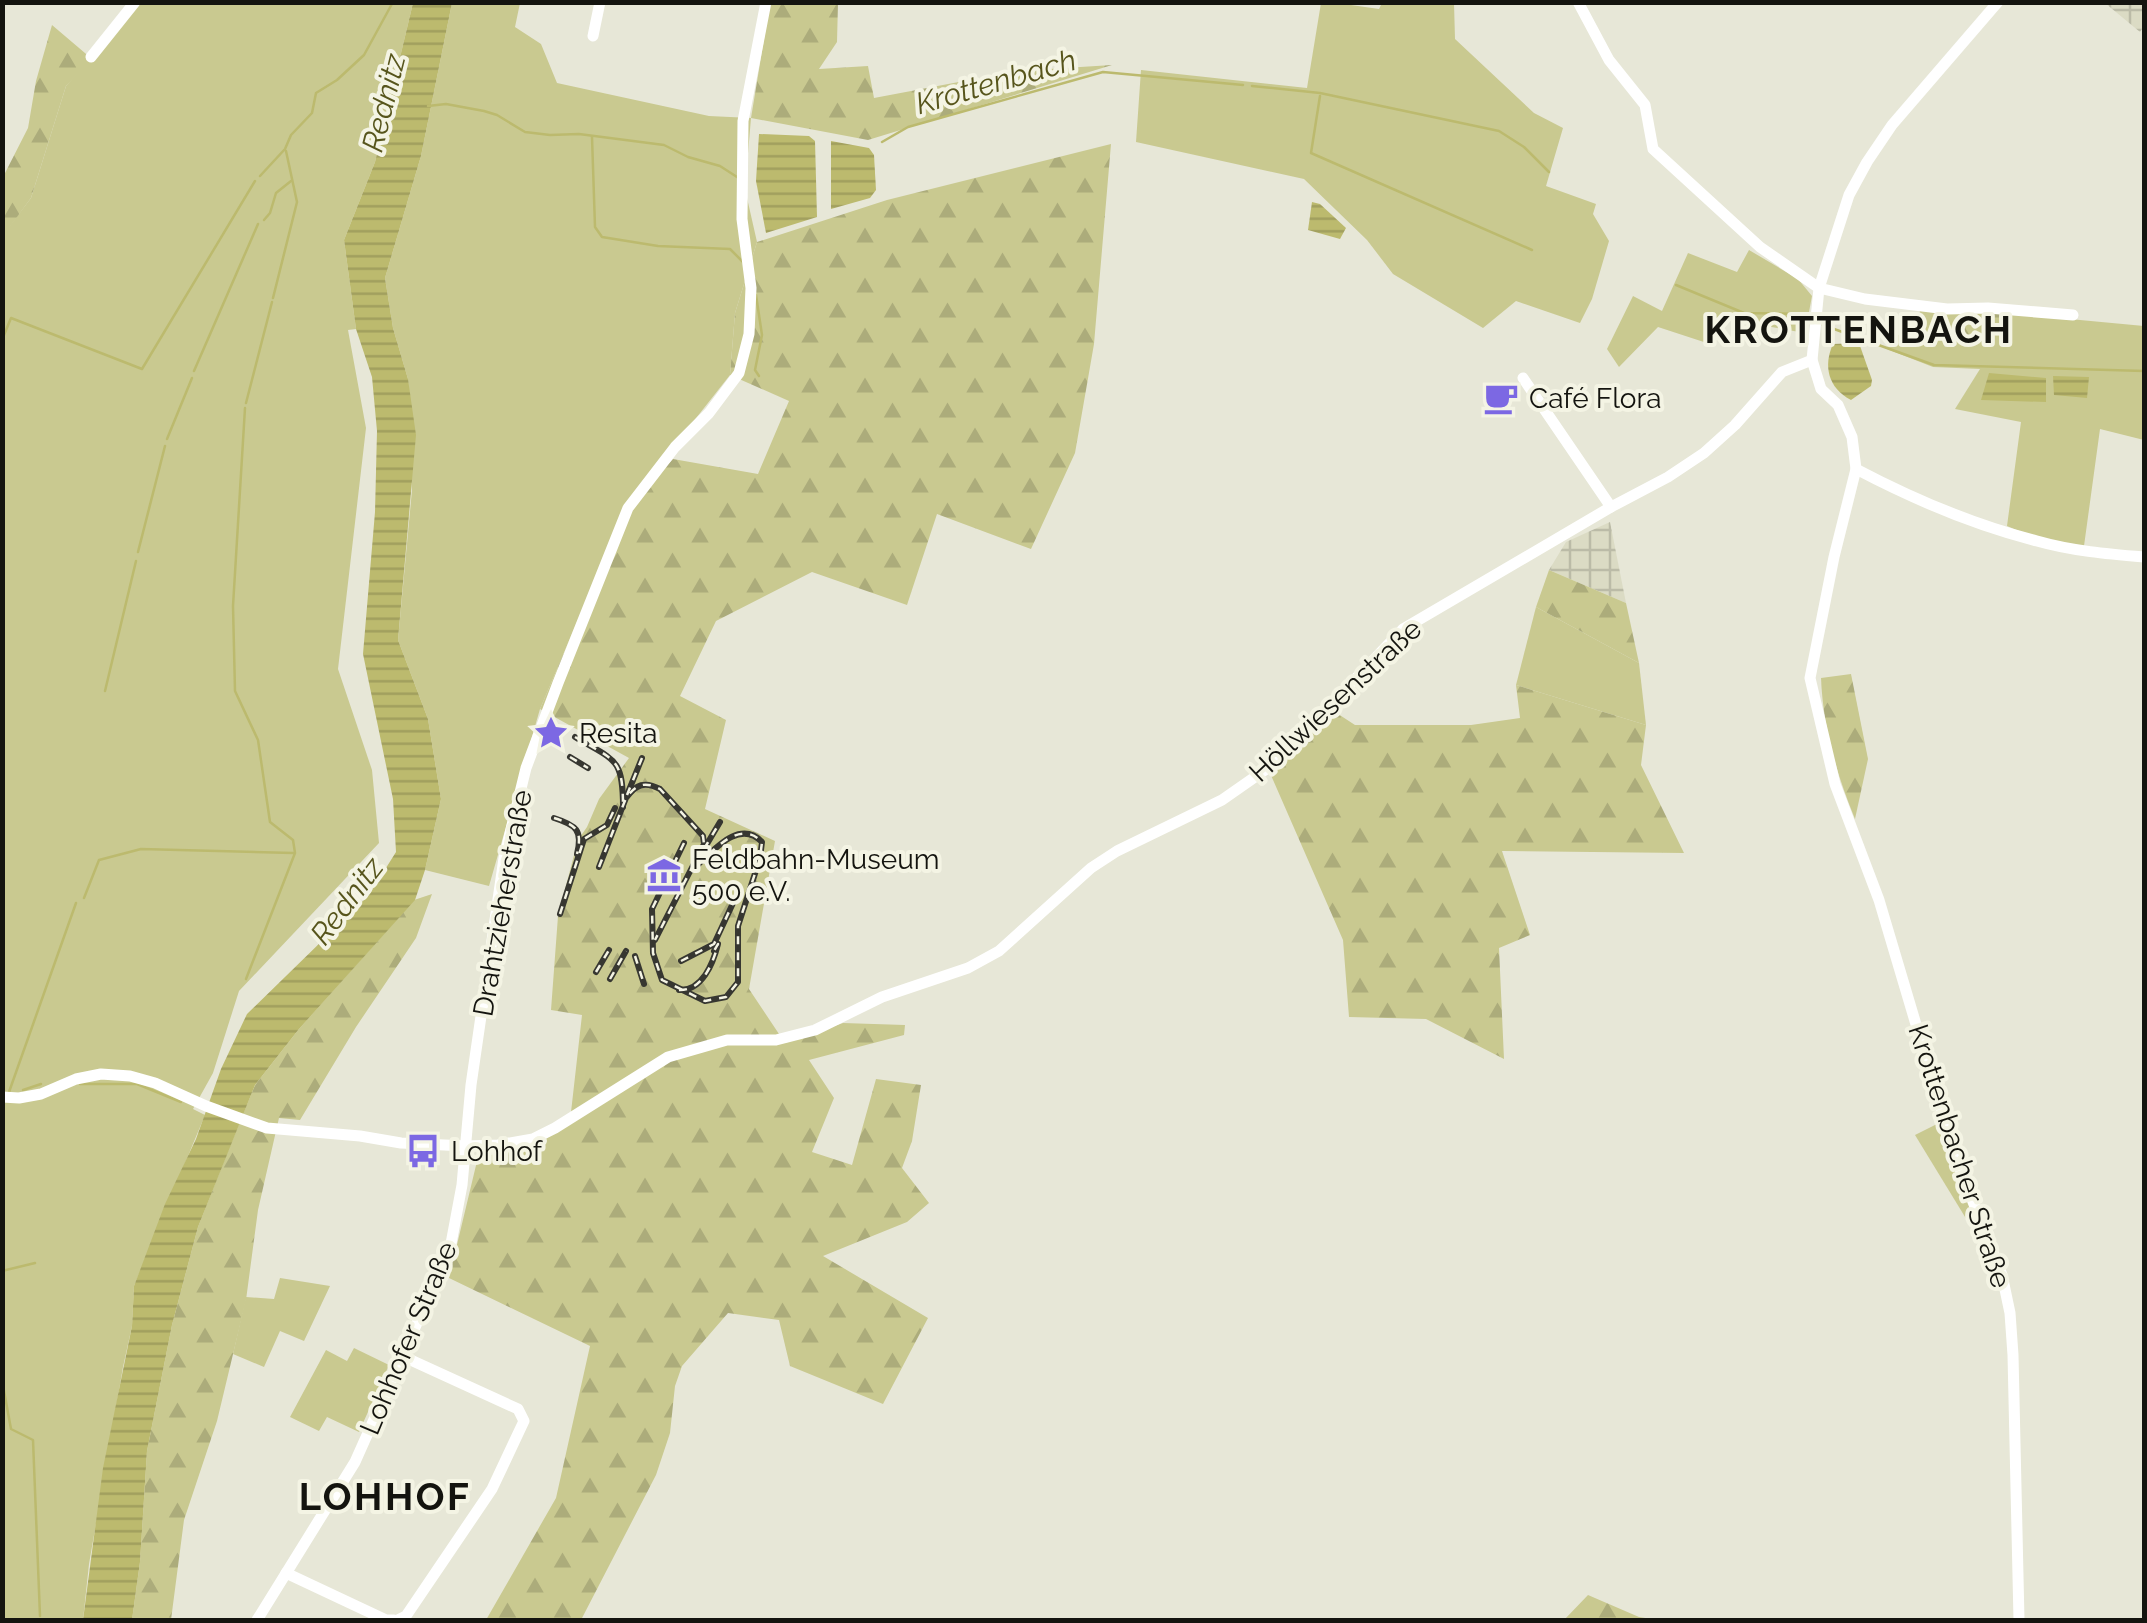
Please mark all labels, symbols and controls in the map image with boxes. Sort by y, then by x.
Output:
water label: Krottenbach [912,42,1080,121]
water label: Rednitz [355,50,413,155]
district label: KROTTENBACH [1704,307,2014,352]
cafe icon: Café Flora [1482,379,1520,417]
place label: Café Flora [1529,382,1662,415]
street label: Höllwiesenstraße [1242,612,1428,789]
place icon: Resita [532,714,570,752]
place label: Resita [579,717,658,750]
street label: Drahtzieherstraße [466,787,539,1019]
place label: Feldbahn-Museum 500 e.V. [692,843,940,908]
water label: Rednitz [303,850,391,951]
museum icon: Feldbahn-Museum 500 e.V. [645,856,683,894]
street label: Krottenbacher Straße [1901,1020,2018,1292]
bus stop icon: Lohhof [404,1132,442,1170]
place label: Lohhof [451,1135,544,1168]
street label: Lohhofer Straße [353,1237,464,1440]
district label: LOHHOF [299,1474,471,1519]

